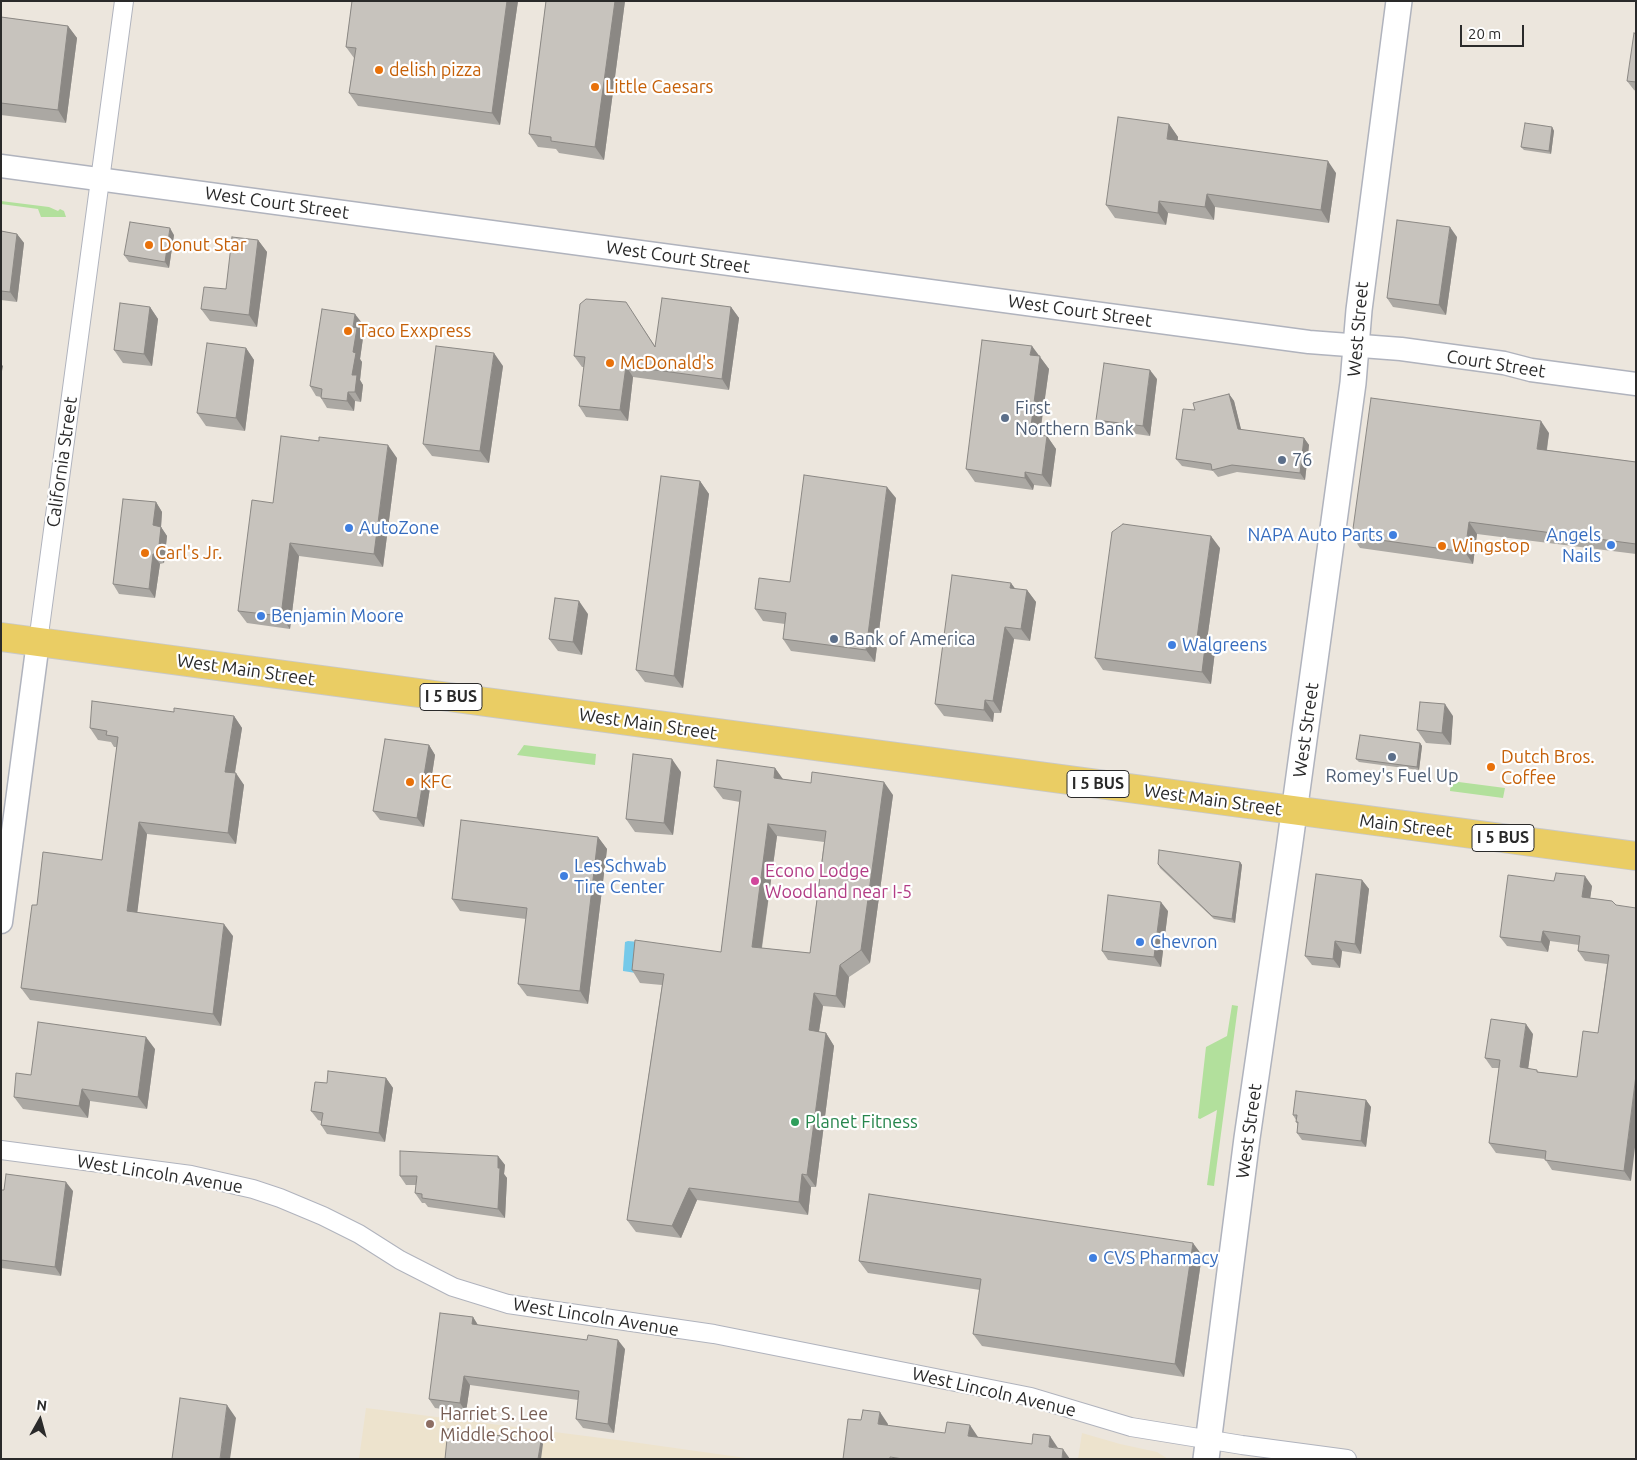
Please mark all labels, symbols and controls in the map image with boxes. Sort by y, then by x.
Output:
scale bar [1462,15,1526,47]
text: 20 m [1468,25,1501,42]
place label: delish pizza [389,59,481,81]
marker: delish pizza [373,64,385,76]
place label: Little Caesars [605,76,713,98]
marker: Little Caesars [589,81,601,93]
street label: West Court Street [203,182,351,224]
place label: Donut Star [159,234,247,256]
street label: West Court Street [604,236,752,278]
marker: Donut Star [143,239,155,251]
street label: West Street [1343,280,1373,378]
street label: West Court Street [1006,290,1154,332]
place label: Taco Exxpress [358,320,471,342]
marker: Taco Exxpress [342,325,354,337]
street label: Court Street [1445,346,1547,382]
place label: McDonald's [620,352,714,374]
marker: McDonald's [604,357,616,369]
street label: California Street [42,395,82,529]
place label: First Northern Bank [1015,397,1134,439]
marker: First Northern Bank [999,412,1011,424]
place label: 76 [1292,449,1312,471]
marker: 76 [1276,454,1288,466]
place label: AutoZone [359,517,439,539]
marker: AutoZone [343,522,355,534]
place label: NAPA Auto Parts [1247,524,1383,546]
place label: Angels Nails [1546,524,1601,566]
marker: NAPA Auto Parts [1387,529,1399,541]
place label: Wingstop [1452,535,1530,557]
marker: Angels Nails [1605,539,1617,551]
marker: Wingstop [1436,540,1448,552]
place label: Carl's Jr. [155,542,222,564]
marker: Carl's Jr. [139,547,151,559]
place label: Benjamin Moore [271,605,404,627]
marker: Benjamin Moore [255,610,267,622]
place label: Bank of America [844,628,976,650]
marker: Bank of America [828,633,840,645]
place label: Walgreens [1182,634,1267,656]
marker: Walgreens [1166,639,1178,651]
street label: West Main Street [176,650,316,690]
street label: West Street [1289,681,1323,779]
road number: I 5 BUS [420,684,482,710]
street label: West Main Street [578,704,718,744]
place label: Dutch Bros. Coffee [1501,746,1595,789]
marker: Romey's Fuel Up [1386,751,1398,763]
marker: Dutch Bros. Coffee [1485,761,1497,773]
place label: Romey's Fuel Up [1325,765,1459,787]
place label: KFC [420,771,451,793]
road number: I 5 BUS [1067,771,1129,798]
marker: KFC [404,776,416,788]
street label: West Main Street [1143,780,1283,820]
street label: Main Street [1358,810,1454,842]
road number: I 5 BUS [1472,824,1534,851]
place label: Les Schwab Tire Center [574,855,667,898]
place label: Econo Lodge Woodland near I-5 [765,860,912,902]
marker: Les Schwab Tire Center [558,870,570,882]
marker: Econo Lodge Woodland near I-5 [749,875,761,887]
place label: Chevron [1150,931,1218,953]
marker: Chevron [1134,936,1146,948]
street label: West Street [1232,1082,1266,1180]
place label: Planet Fitness [805,1111,918,1133]
marker: Planet Fitness [789,1116,801,1128]
street label: West Lincoln Avenue [75,1150,245,1198]
place label: CVS Pharmacy [1103,1247,1218,1269]
marker: CVS Pharmacy [1087,1252,1099,1264]
street label: West Lincoln Avenue [511,1293,681,1341]
street label: West Lincoln Avenue [910,1363,1078,1421]
north arrow [15,1395,65,1445]
text: N [36,1397,48,1414]
place label: Harriet S. Lee Middle School [440,1403,554,1446]
marker: Harriet S. Lee Middle School [424,1418,436,1430]

